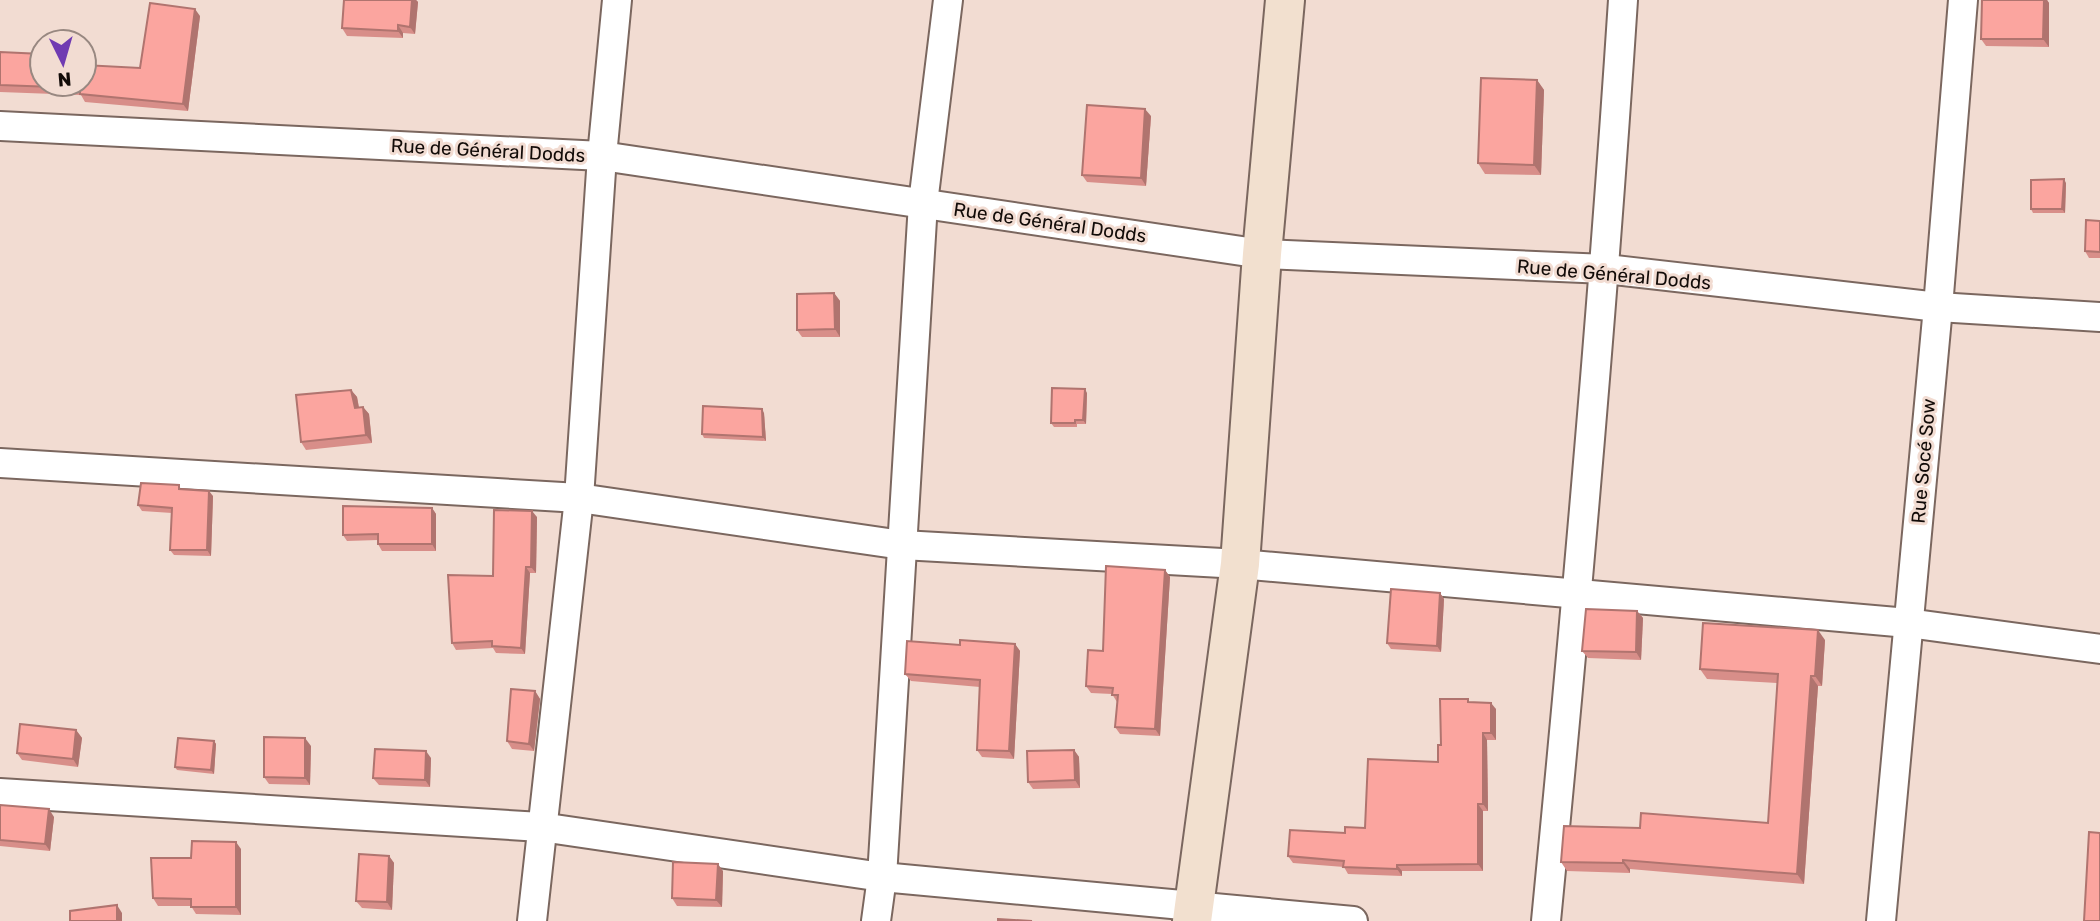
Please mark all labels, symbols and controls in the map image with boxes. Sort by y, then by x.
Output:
north arrow [28,28,98,98]
text: N [57,67,72,91]
street label: Rue de Général Dodds [390,134,586,167]
street label: Rue de Général Dodds [952,198,1148,247]
street label: Rue de Général Dodds [1516,255,1712,294]
street label: Rue Socé Sow [1907,398,1940,525]

